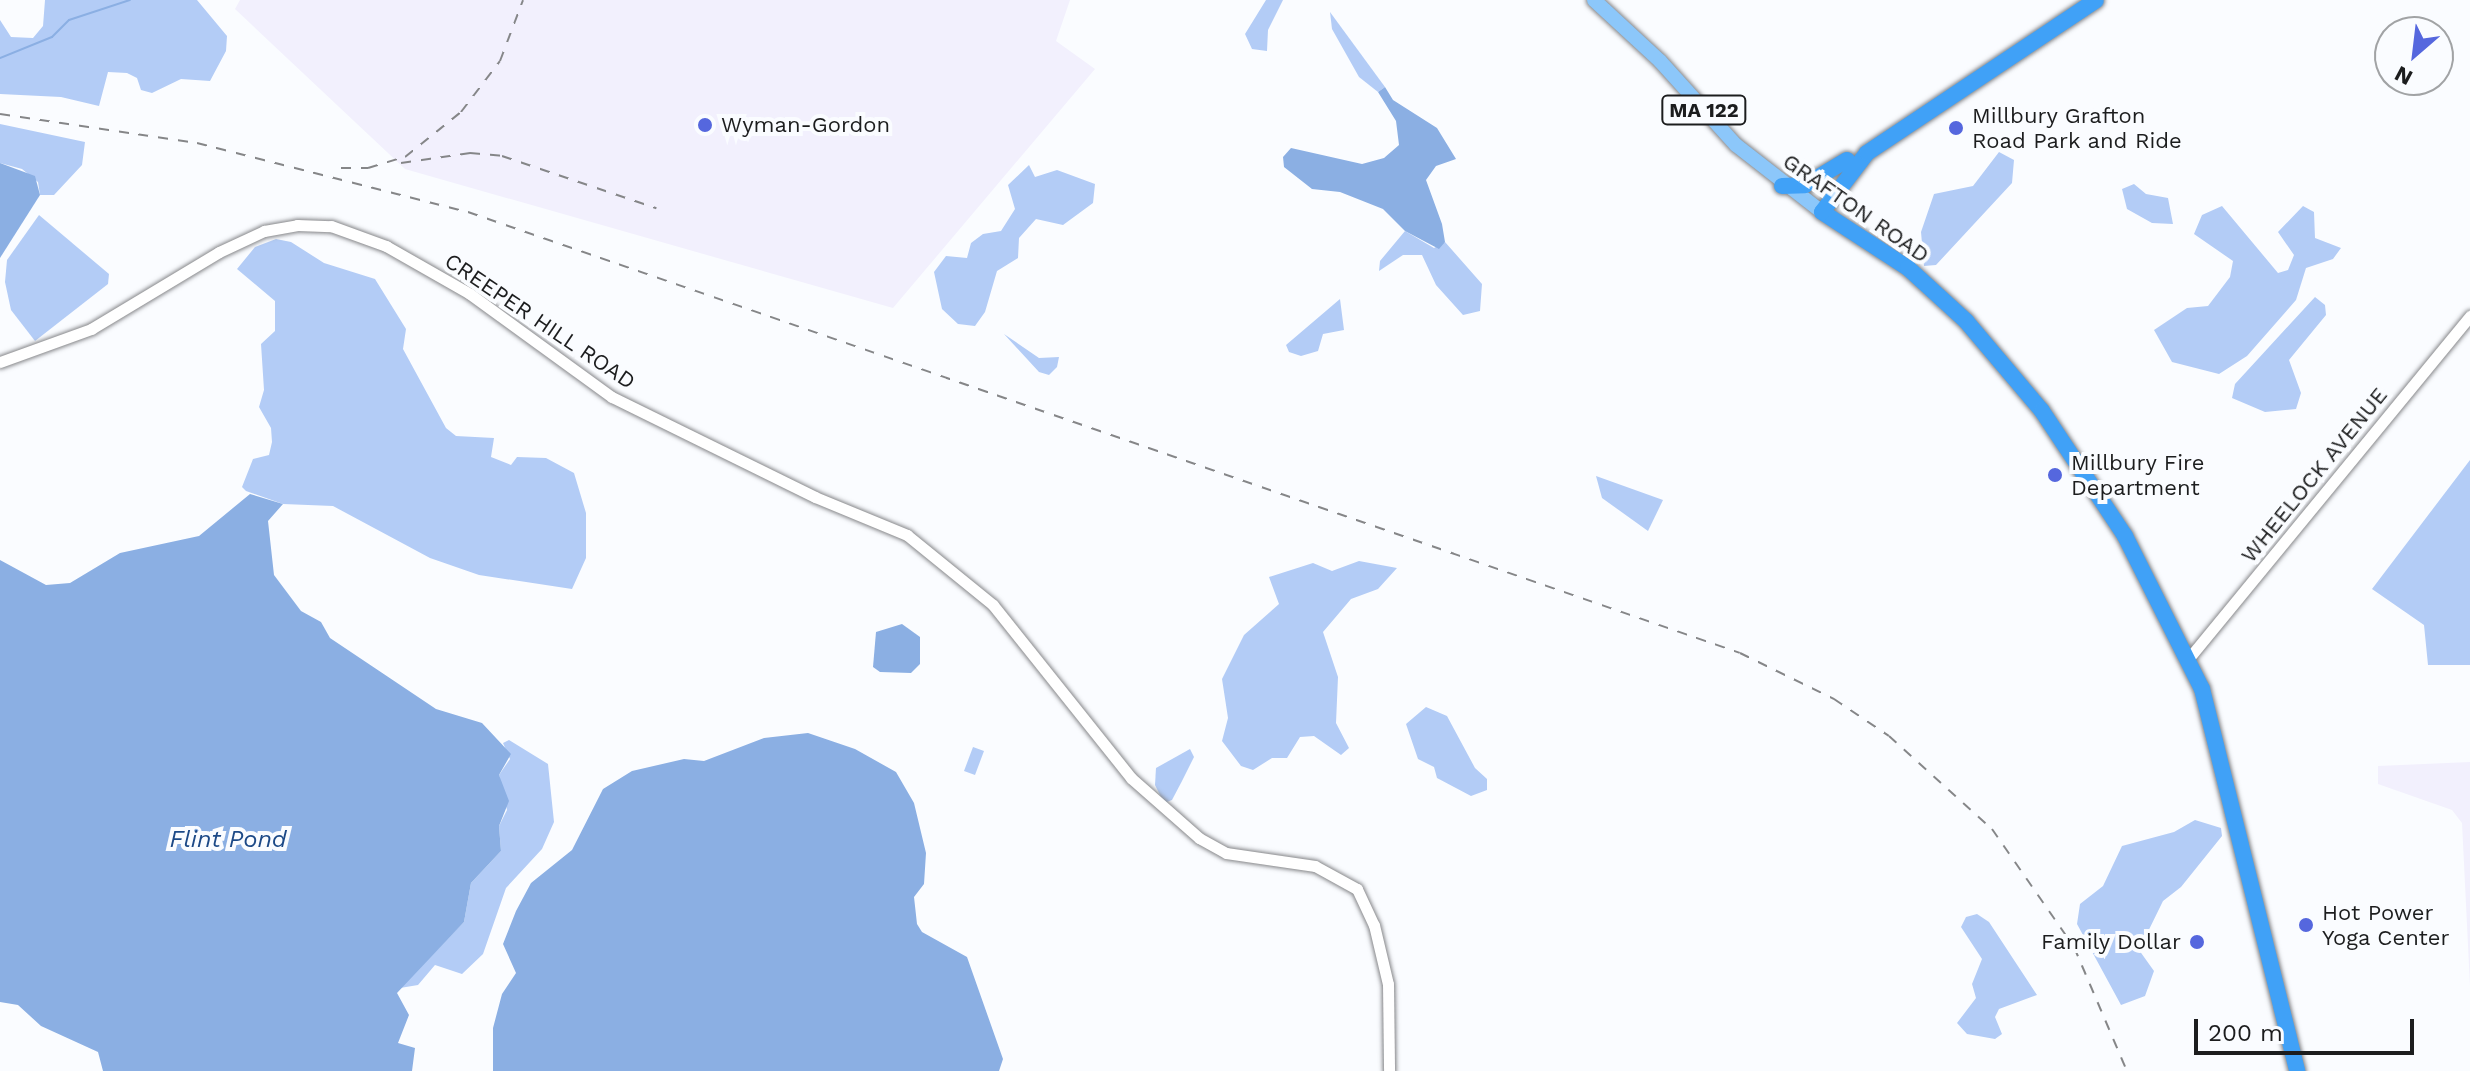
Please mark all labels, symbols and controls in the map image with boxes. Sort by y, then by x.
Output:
north arrow [2374,16,2454,96]
text: N [2390,61,2417,91]
road number: MA 122 [1660,94,1748,126]
place label: Millbury Grafton Road Park and Ride [1972,102,2182,154]
place label: Wyman-Gordon [721,112,890,138]
marker: Wyman-Gordon [696,116,714,134]
marker: Millbury Grafton Road Park and Ride [1947,119,1965,137]
street label: GRAFTON ROAD [1778,148,1934,268]
street label: CREEPER HILL ROAD [439,247,641,395]
street label: WHEELOCK AVENUE [2235,382,2393,568]
place label: Millbury Fire Department [2071,449,2205,500]
marker: Millbury Fire Department [2046,466,2064,484]
water label: Flint Pond [169,826,287,854]
place label: Hot Power Yoga Center [2322,899,2450,950]
marker: Hot Power Yoga Center [2297,916,2315,934]
place label: Family Dollar [2040,929,2181,955]
marker: Family Dollar [2188,933,2206,951]
scale bar [2198,1003,2418,1053]
text: 200 m [2208,1019,2283,1047]

